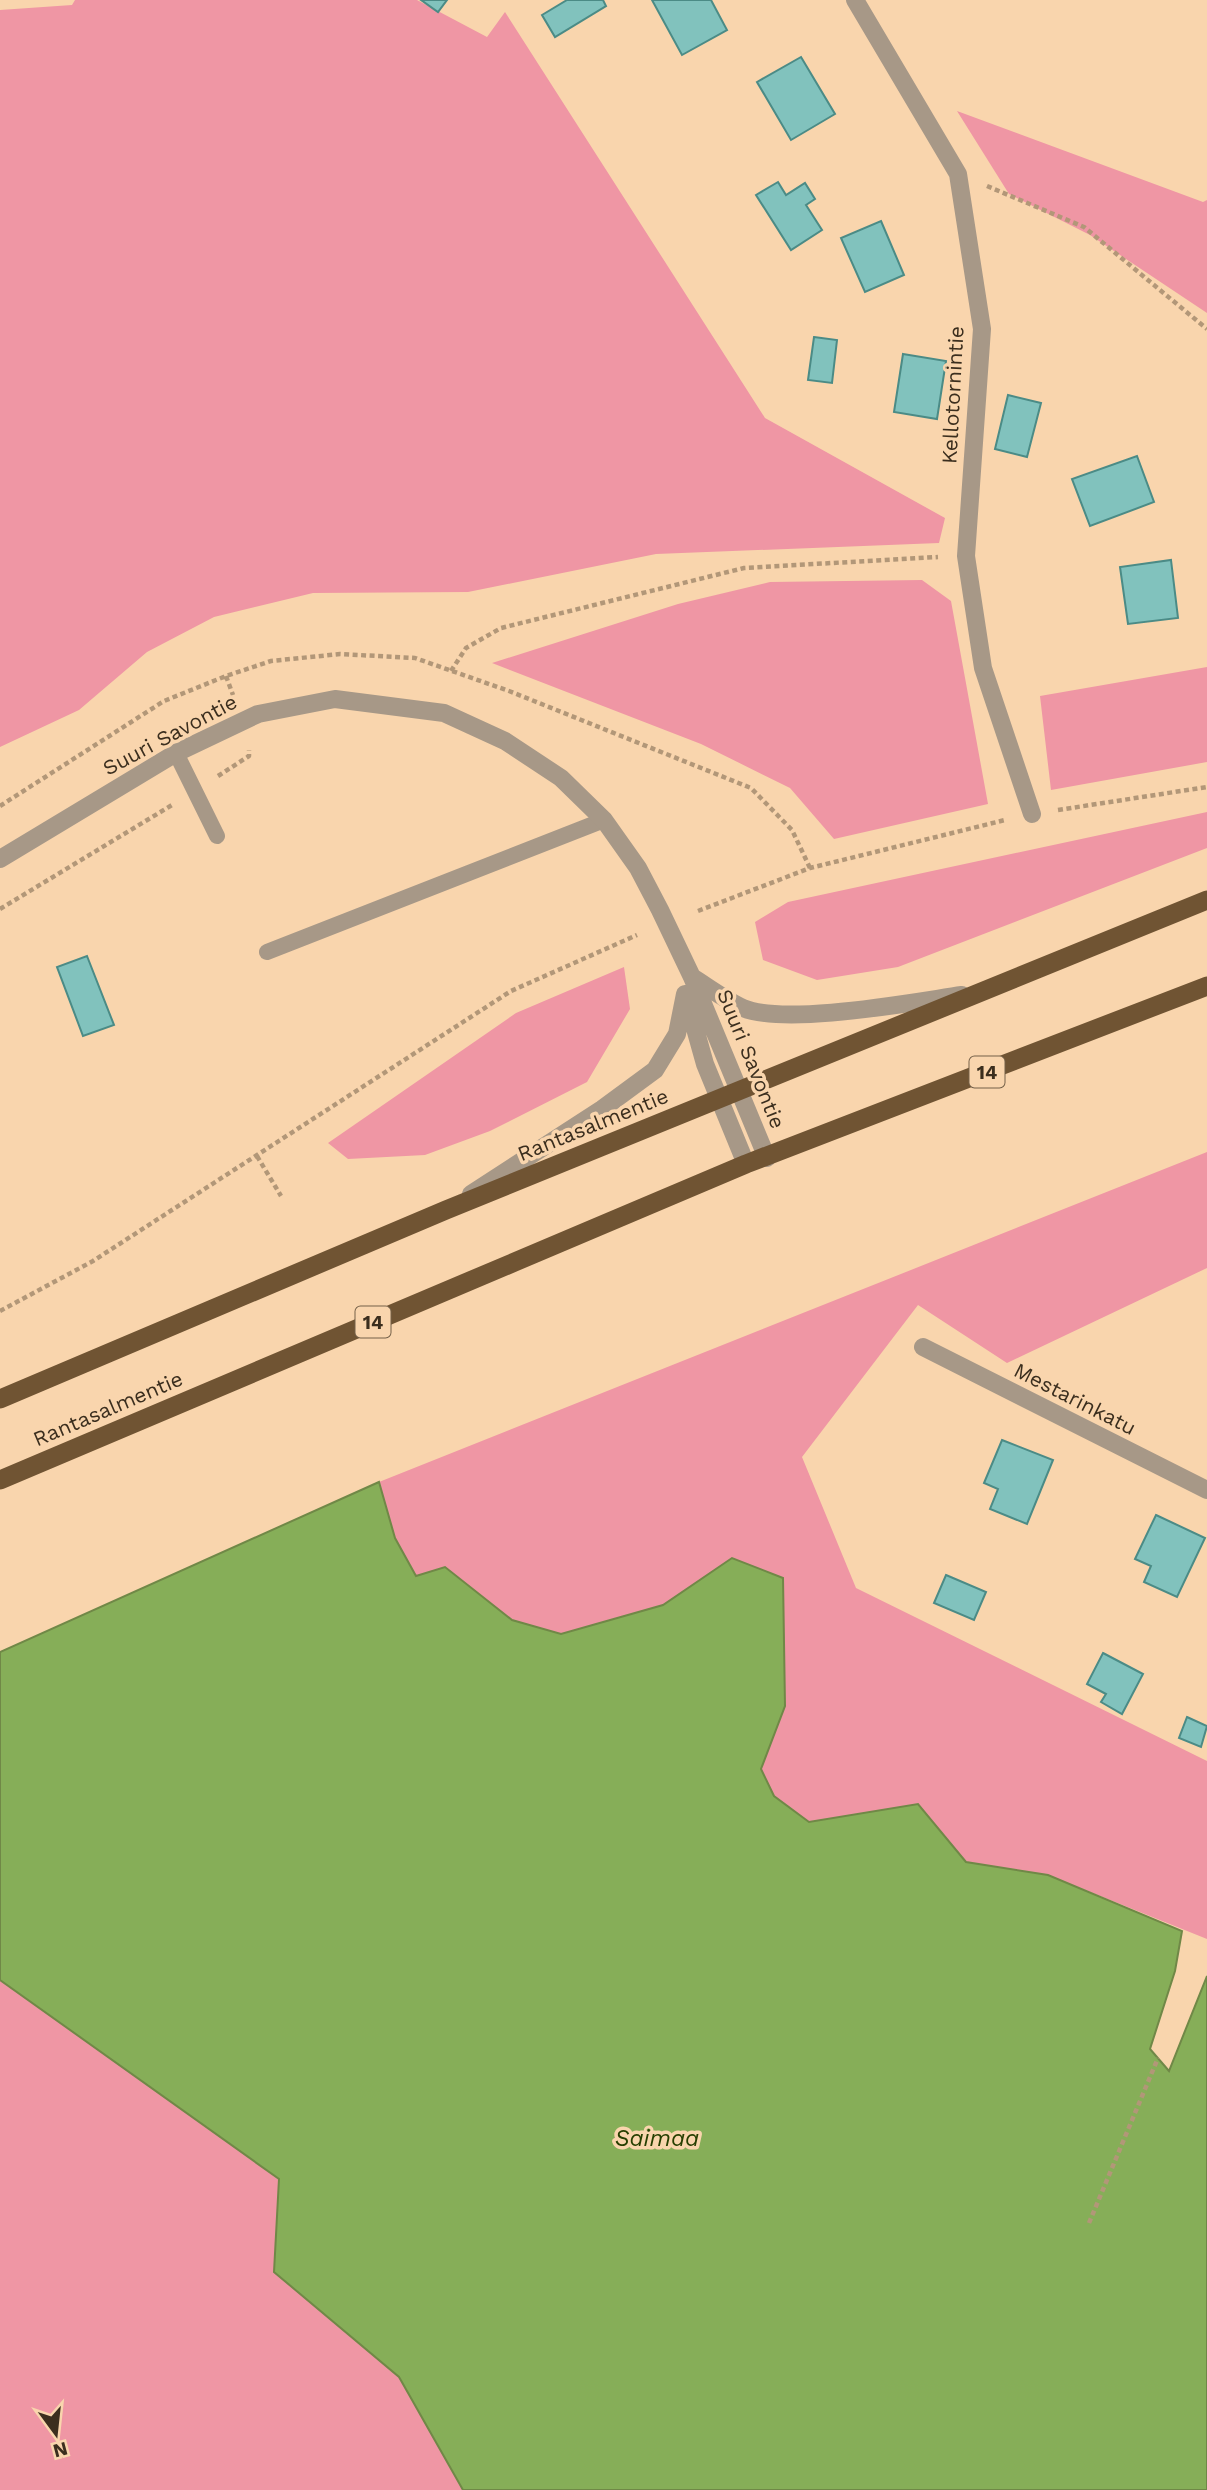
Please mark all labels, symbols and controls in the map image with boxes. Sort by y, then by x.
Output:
street label: Kellotornintie [936,325,969,465]
street label: Suuri Savontie [98,689,241,780]
street label: Suuri Savontie [712,985,791,1132]
road number: 14 [970,1056,1004,1088]
street label: Rantasalmentie [514,1083,672,1166]
road number: 14 [356,1306,390,1338]
street label: Mestarinkatu [1010,1357,1140,1440]
street label: Rantasalmentie [29,1366,186,1451]
water label: Saimaa [615,2125,699,2152]
north arrow [21,2399,91,2469]
text: N [50,2437,70,2463]

